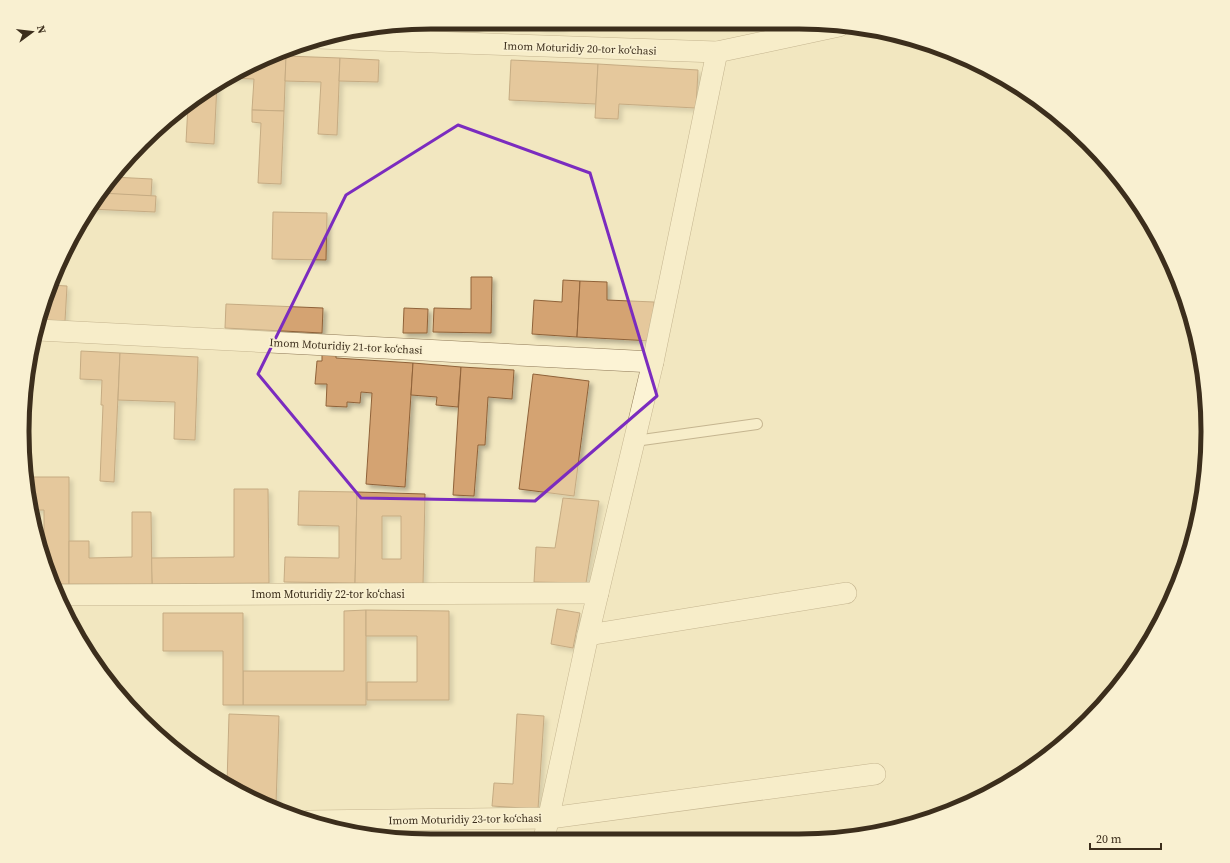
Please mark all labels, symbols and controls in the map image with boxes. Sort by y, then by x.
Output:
north arrow [12,12,52,52]
text: N [33,24,49,35]
street label: Imom Moturidiy 20-tor koʻchasi [503,38,657,59]
street label: Imom Moturidiy 21-tor koʻchasi [269,335,423,358]
street label: Imom Moturidiy 22-tor koʻchasi [251,587,405,602]
street label: Imom Moturidiy 23-tor koʻchasi [388,811,542,828]
scale bar [1090,825,1161,851]
text: 20 m [1096,831,1122,847]

